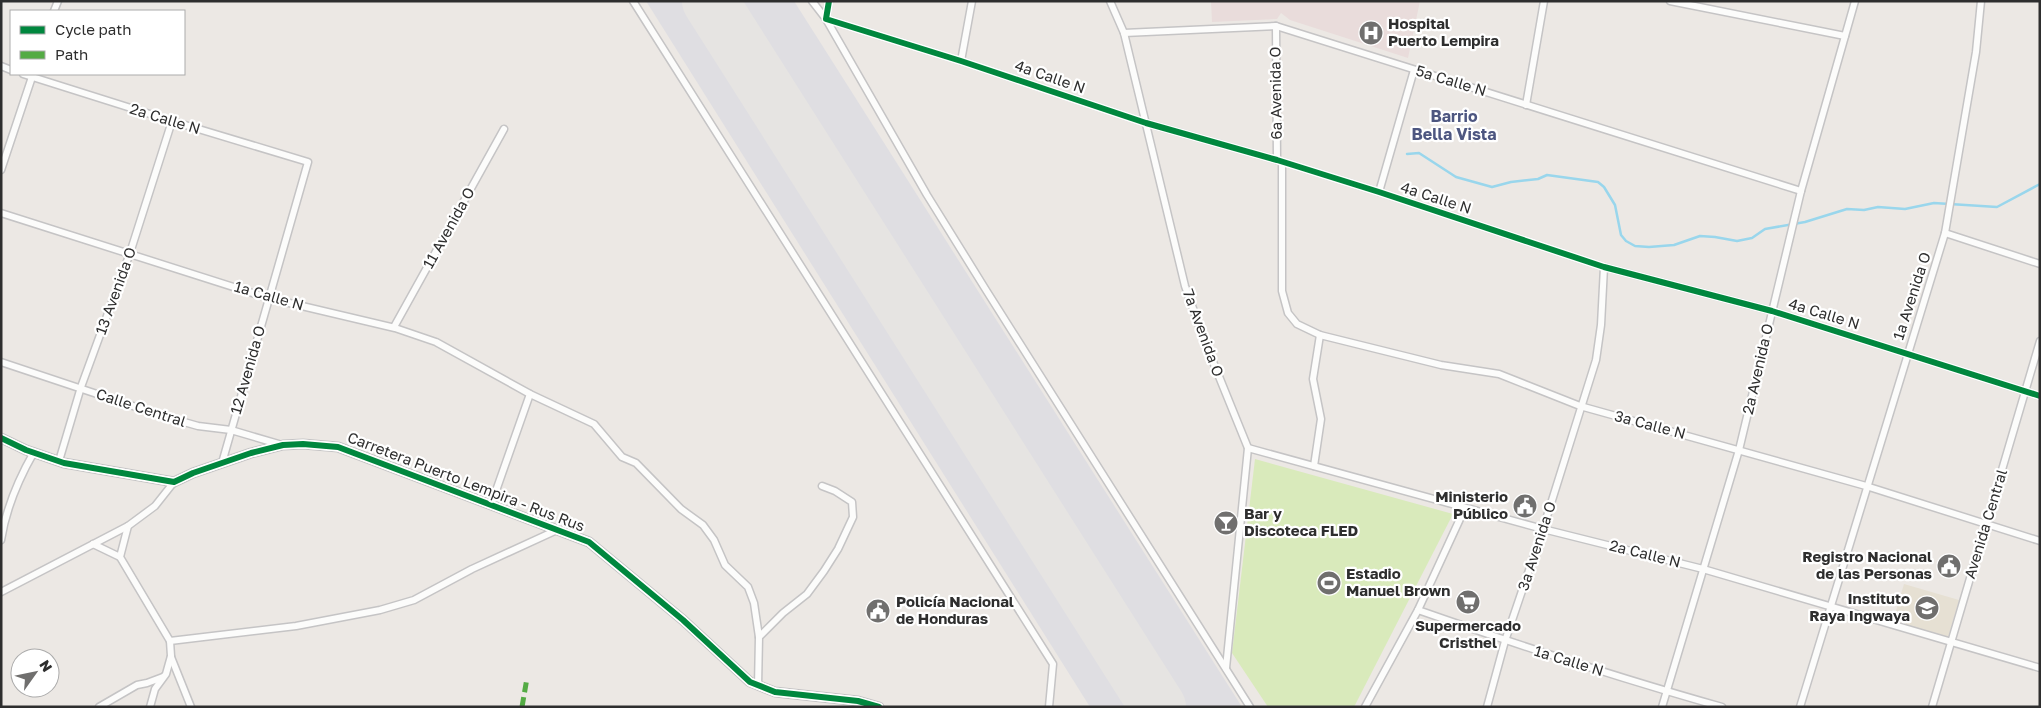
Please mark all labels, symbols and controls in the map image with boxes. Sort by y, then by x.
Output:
legend [10,10,185,75]
place label: Hospital Puerto Lempira [1388,14,1499,49]
text: Cycle path [55,20,131,38]
hospital icon: Hospital Puerto Lempira [1358,20,1384,46]
text: Path [55,45,88,63]
street label: 6a Avenida O [1265,46,1285,140]
street label: 4a Calle N [1013,56,1088,97]
street label: 5a Calle N [1414,61,1489,99]
street label: 2a Calle N [128,99,203,137]
district label: Barrio Bella Vista [1411,106,1497,144]
street label: 4a Calle N [1399,177,1474,217]
street label: 11 Avenida O [418,184,478,271]
street label: 13 Avenida O [91,245,139,337]
street label: 1a Avenida O [1888,250,1934,342]
street label: 1a Calle N [232,277,306,314]
street label: 7a Avenida O [1180,286,1228,379]
street label: 4a Calle N [1787,294,1862,332]
street label: 2a Avenida O [1738,322,1776,416]
street label: 12 Avenida O [226,323,268,416]
street label: Calle Central [94,384,189,430]
street label: 3a Calle N [1613,406,1688,442]
street label: Carretera Puerto Lempira - Rus Rus [345,427,588,535]
street label: Avenida Central [1960,467,2010,581]
place label: Ministerio Público [1435,487,1508,522]
public building icon: Ministerio Público [1512,493,1538,519]
street label: 3a Avenida O [1513,499,1559,593]
place label: Bar y Discoteca FLED [1244,504,1359,539]
bar icon: Bar y Discoteca FLED [1213,510,1239,536]
street label: 2a Calle N [1608,535,1683,571]
place label: Registro Nacional de las Personas [1802,547,1932,582]
public building icon: Registro Nacional de las Personas [1936,553,1962,579]
place label: Estadio Manuel Brown [1346,564,1450,599]
sports icon: Estadio Manuel Brown [1316,570,1342,596]
supermarket icon: Supermercado Cristhel [1455,589,1481,615]
place label: Instituto Raya Ingwaya [1809,589,1910,624]
place label: Policía Nacional de Honduras [896,592,1014,627]
school or university icon: Instituto Raya Ingwaya [1914,595,1940,621]
public building icon: Policía Nacional de Honduras [865,598,891,624]
place label: Supermercado Cristhel [1415,616,1521,651]
street label: 1a Calle N [1532,641,1606,679]
north arrow [10,648,60,698]
text: N [36,657,56,675]

